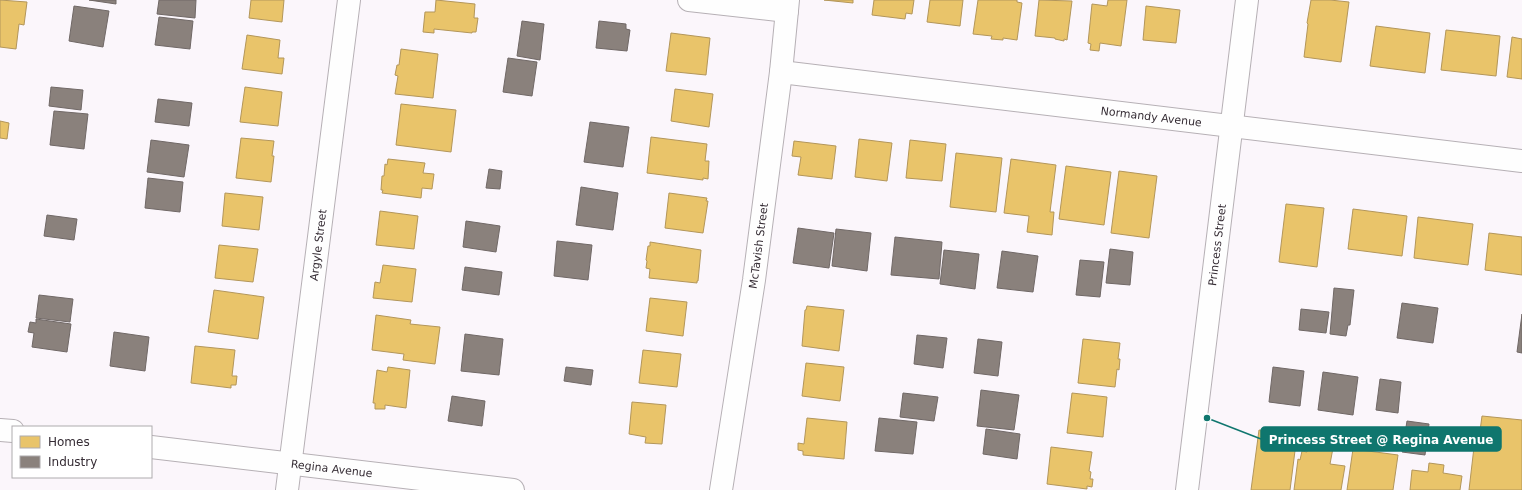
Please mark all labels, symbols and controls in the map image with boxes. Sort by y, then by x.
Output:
street label: Normandy Avenue [1100,104,1203,130]
street label: McTavish Street [747,202,771,290]
street label: Princess Street [1206,203,1229,287]
street label: Argyle Street [308,208,330,282]
legend [12,426,152,478]
callout: Princess Street @ Regina Avenue [1261,427,1501,451]
text: Princess Street @ Regina Avenue [1269,433,1493,447]
text: Homes [48,435,90,449]
text: Industry [48,455,97,469]
street label: Regina Avenue [290,458,373,480]

